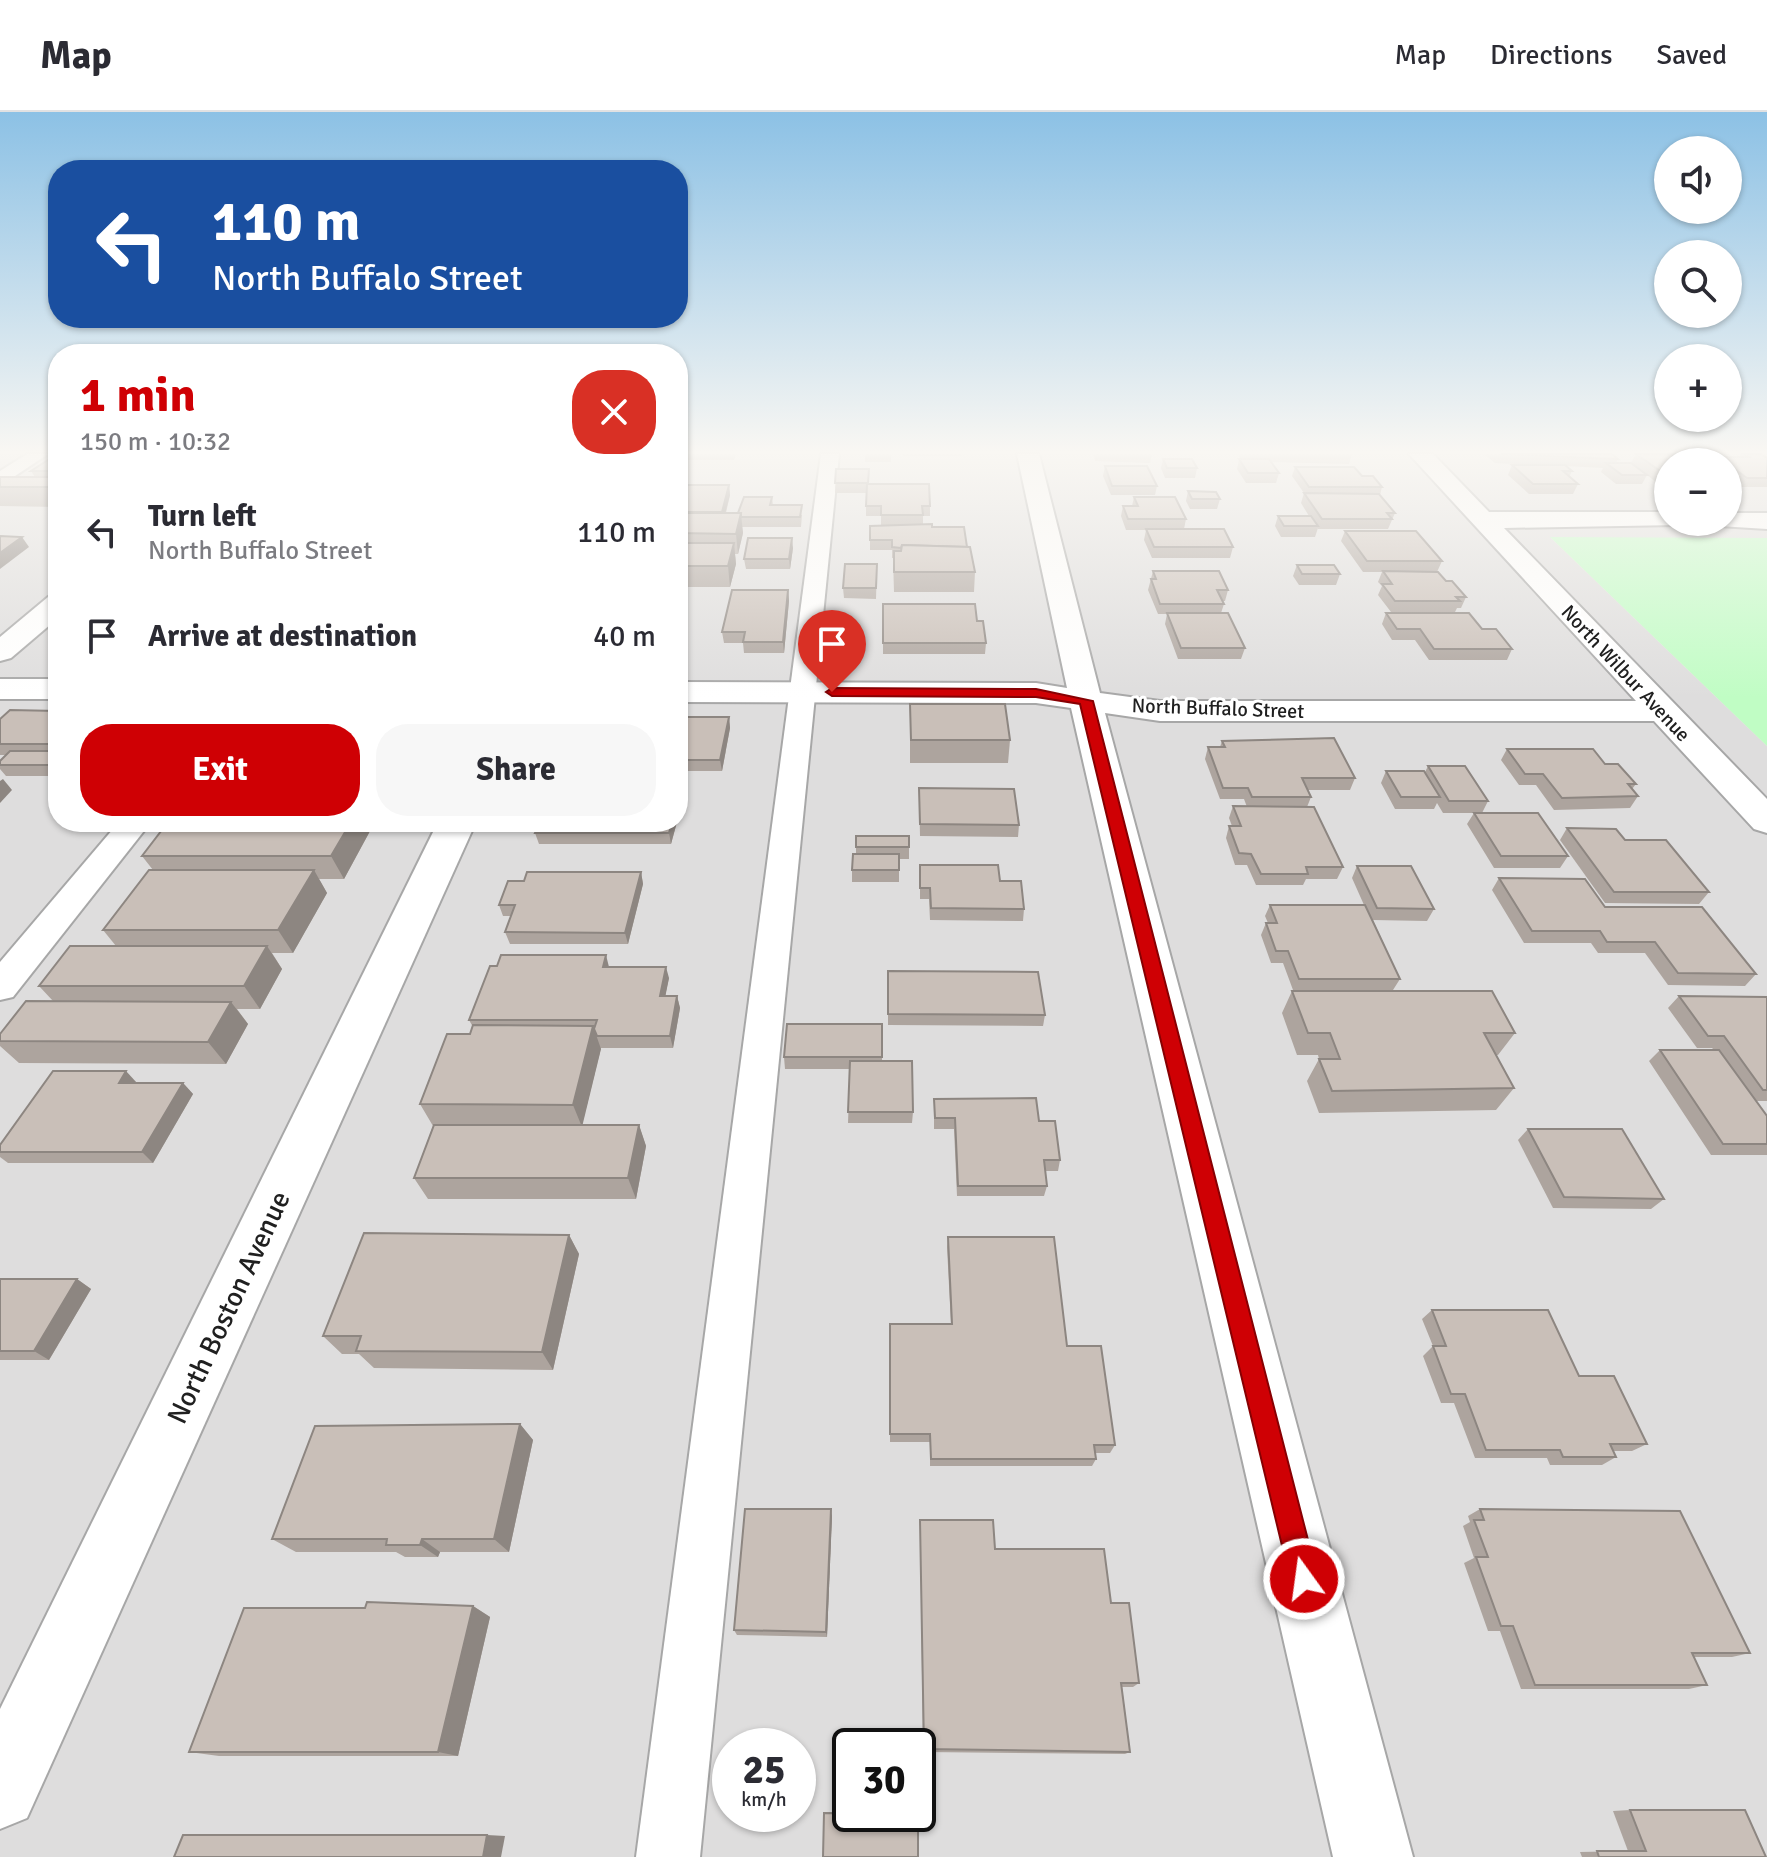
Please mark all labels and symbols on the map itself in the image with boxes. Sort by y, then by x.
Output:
street label: North Wilbur Avenue [1556,600,1696,747]
pin [798,610,866,692]
street label: North Buffalo Street [1131,693,1305,724]
street label: North Boston Avenue [160,1186,298,1429]
position arrow [1262,1537,1346,1621]
speed limit sign: 30 [832,1728,936,1832]

